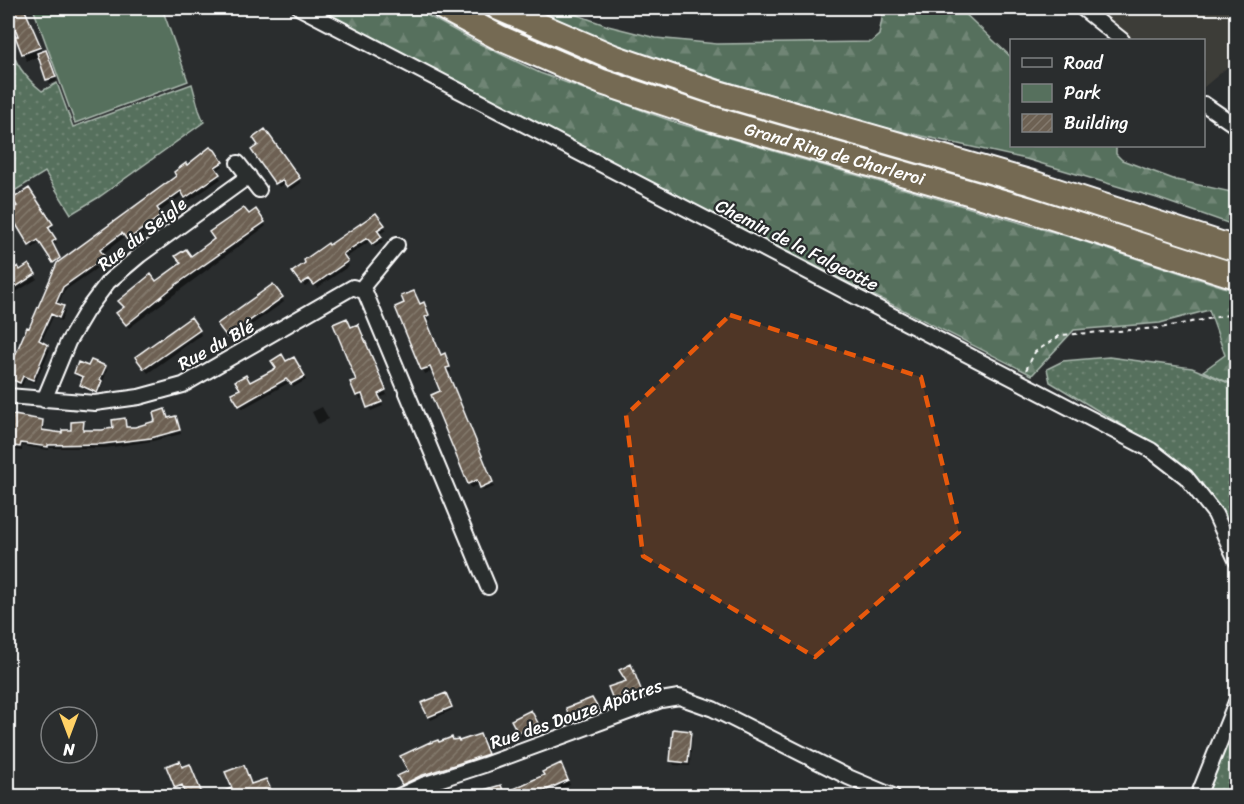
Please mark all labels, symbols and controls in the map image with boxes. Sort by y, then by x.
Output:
legend [1010,39,1205,147]
text: Road [1064,47,1104,79]
text: Park [1064,77,1101,109]
text: Building [1064,107,1128,139]
street label: Grand Ring de Charleroi [740,113,930,195]
street label: Rue du Seigle [90,188,194,279]
street label: Chemin de la Falgeotte [710,190,884,300]
street label: Rue du Blé [171,311,261,379]
street label: Rue des Douze Apôtres [486,669,667,758]
north arrow [39,705,99,765]
text: N [63,735,76,764]

